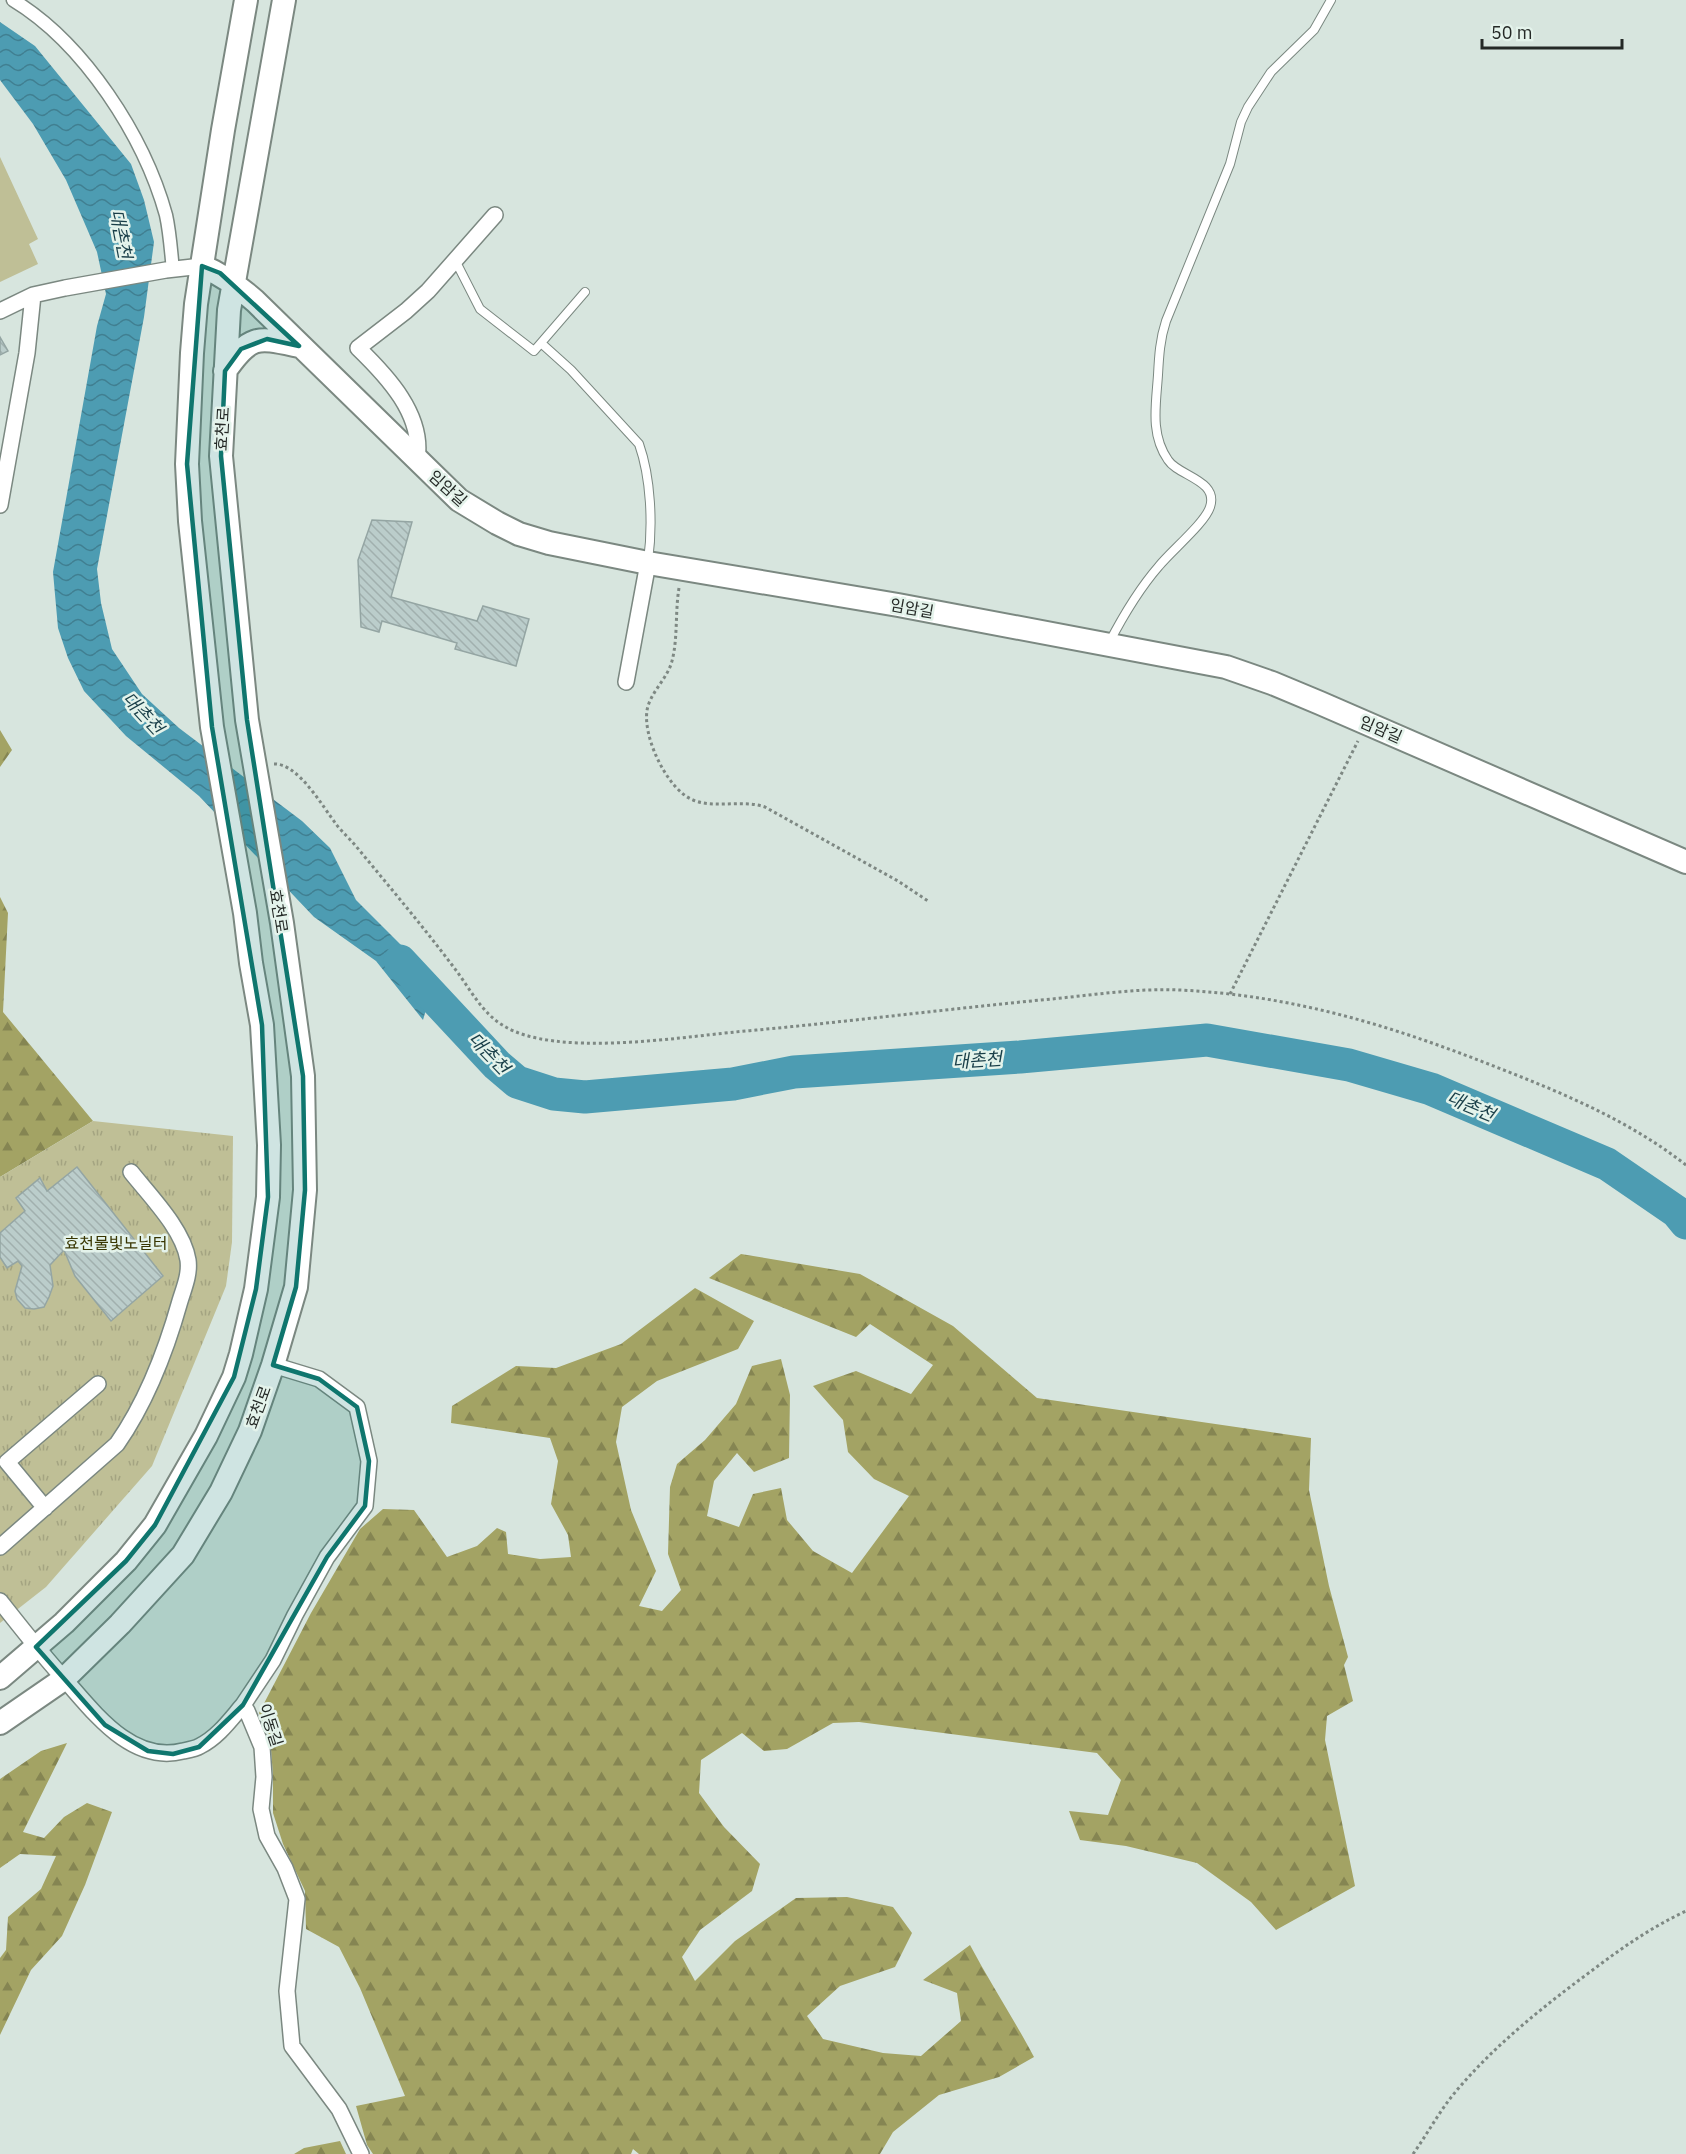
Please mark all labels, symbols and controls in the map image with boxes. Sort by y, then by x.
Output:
scale bar [1482,12,1622,50]
text: 50 m [1491,21,1533,44]
water label: 대촌천 [105,207,137,263]
street label: 효천로 [211,406,233,452]
street label: 임암길 [425,466,471,510]
street label: 임암길 [889,594,935,622]
water label: 대촌천 [118,687,170,741]
street label: 임암길 [1357,711,1405,747]
street label: 효천로 [266,888,292,935]
water label: 대촌천 [463,1027,516,1081]
water label: 대촌천 [951,1047,1005,1073]
water label: 대촌천 [1444,1086,1501,1127]
park label: 효천물빛노닐터 [64,1233,168,1253]
street label: 효천로 [241,1383,275,1431]
street label: 이동길 [255,1701,287,1749]

